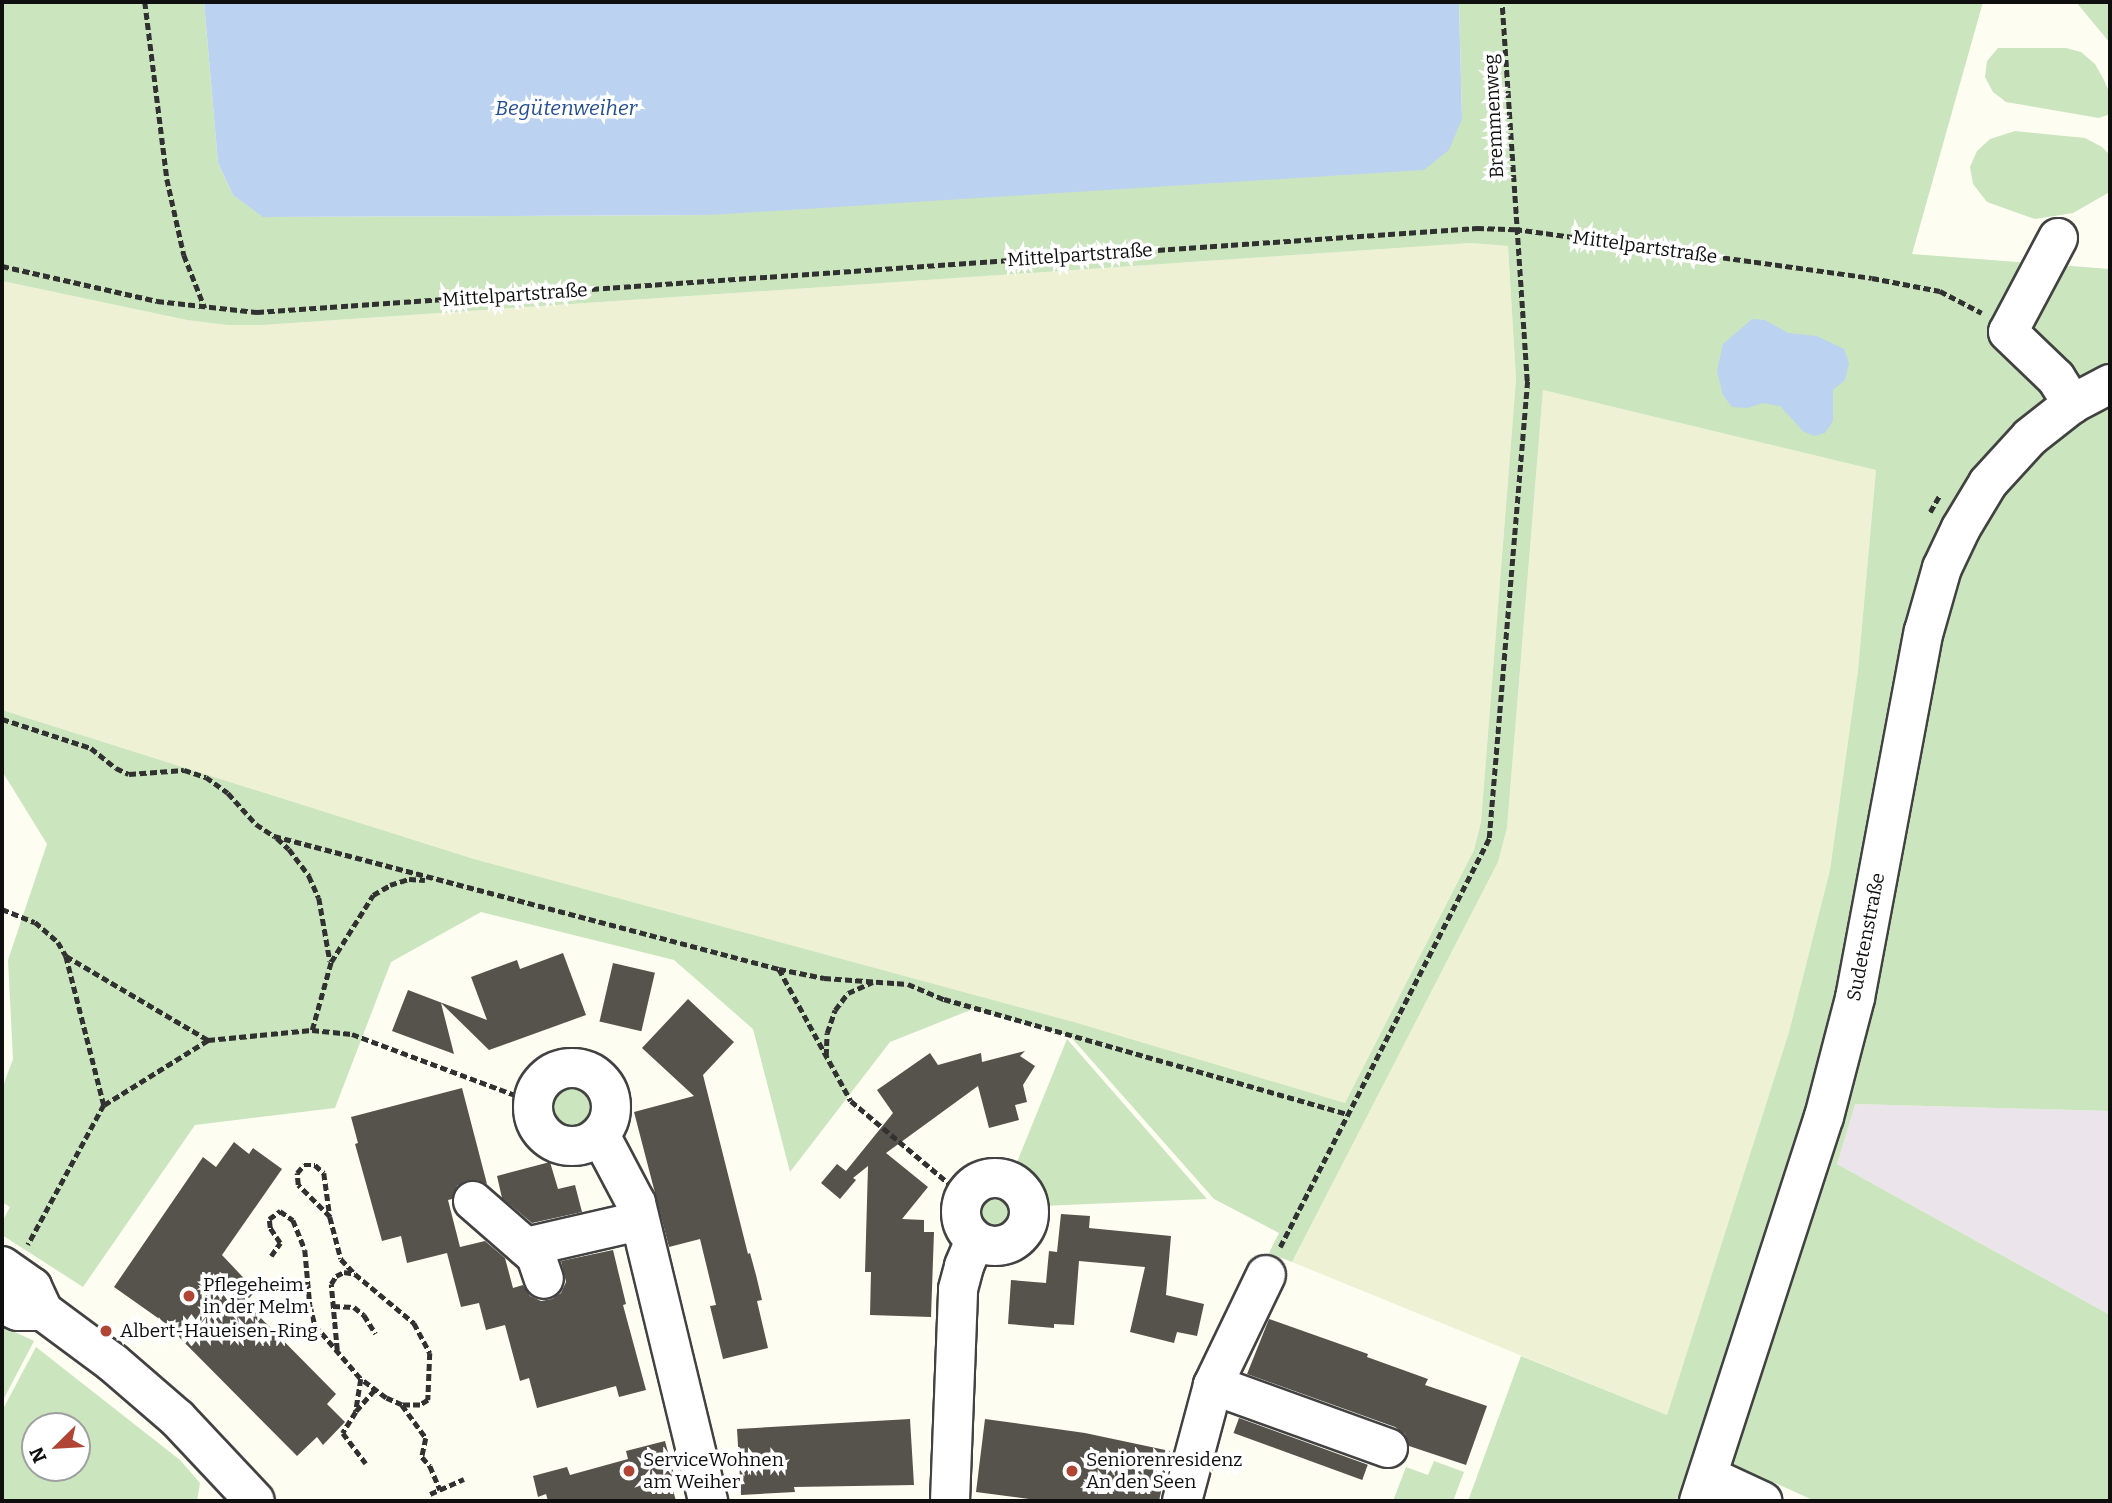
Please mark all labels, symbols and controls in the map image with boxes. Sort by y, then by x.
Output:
street label: Bremmenweg [1479,53,1509,179]
water label: Begütenweiher [495,95,637,121]
street label: Mittelpartstraße [1571,226,1719,268]
street label: Mittelpartstraße [1007,239,1153,271]
street label: Mittelpartstraße [442,279,588,311]
street label: Sudetenstraße [1842,871,1890,1003]
place label: Pflegeheim in der Melm [203,1274,309,1318]
marker: Pflegeheim in der Melm [181,1288,197,1304]
place label: Albert-Haueisen-Ring [120,1320,318,1342]
marker: Albert-Haueisen-Ring [98,1323,114,1339]
north arrow [21,1412,91,1482]
text: N [25,1444,52,1466]
place label: ServiceWohnen am Weiher [643,1449,784,1493]
place label: Seniorenresidenz An den Seen [1086,1449,1242,1493]
marker: ServiceWohnen am Weiher [621,1463,637,1479]
marker: Seniorenresidenz An den Seen [1064,1463,1080,1479]

